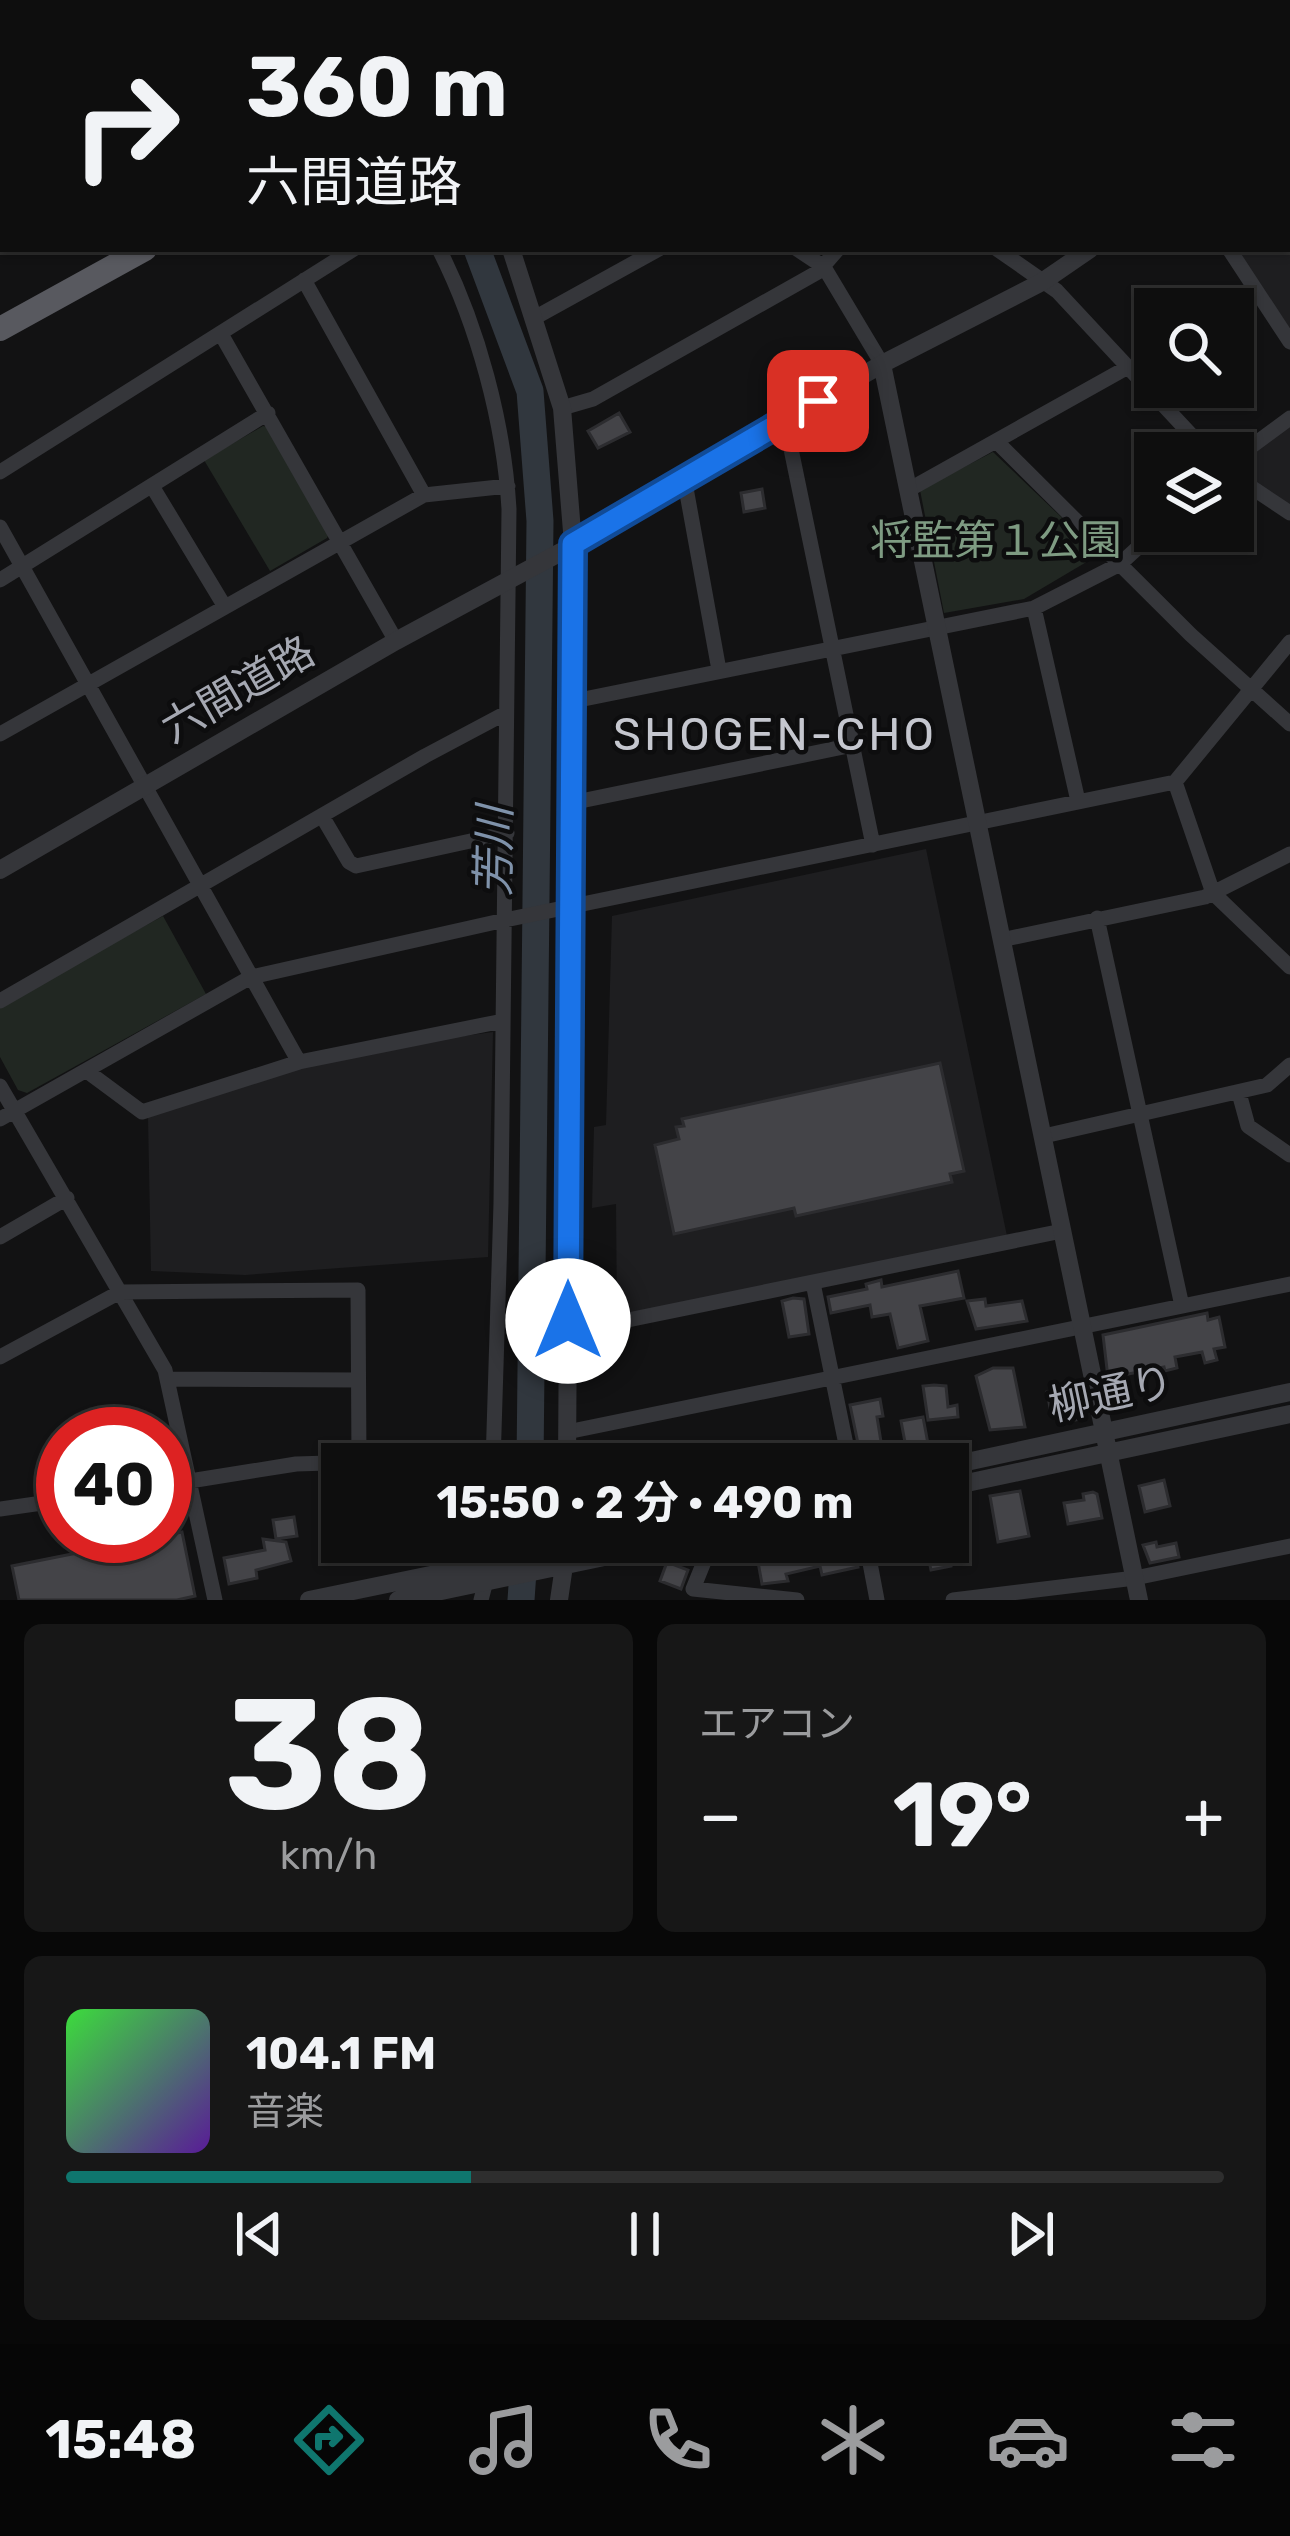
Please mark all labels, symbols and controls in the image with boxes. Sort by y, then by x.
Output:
text: 360 m [246,37,508,137]
icon: right [48,48,204,204]
text: 六間道路 [246,151,462,215]
map controls [1134,288,1254,552]
button: search [1134,288,1254,408]
pin [767,350,869,452]
icon: arrive [785,368,851,434]
button: layers [1134,432,1254,552]
park label: 将監第１公園 [870,516,1122,566]
street label: 六間道路 [153,626,323,754]
district label: SHOGEN-CHO [613,708,937,761]
water label: 芳川 [467,802,521,896]
position arrow [505,1258,631,1384]
street label: 柳通り [1044,1356,1178,1432]
speed limit sign: 40 [36,1407,192,1563]
text: 15:50 · 2 分 · 490 m [437,1476,853,1529]
text: 38 [224,1662,433,1847]
text: エアコン [699,1701,855,1747]
text: 19° [893,1762,1032,1869]
text: − [699,1776,742,1855]
text: + [1183,1776,1224,1855]
text: km/h [280,1833,377,1879]
text: 104.1 FM [246,2027,436,2080]
text: 音楽 [246,2089,324,2135]
icon: previous [226,2201,292,2267]
icon: pause [612,2201,678,2267]
icon: next [998,2201,1064,2267]
icon: directions [287,2398,371,2482]
icon: music [462,2398,546,2482]
icon: phone [636,2398,720,2482]
icon: climate [811,2398,895,2482]
icon: car [986,2398,1070,2482]
icon: filters [1161,2398,1245,2482]
text: 15:48 [45,2408,196,2472]

